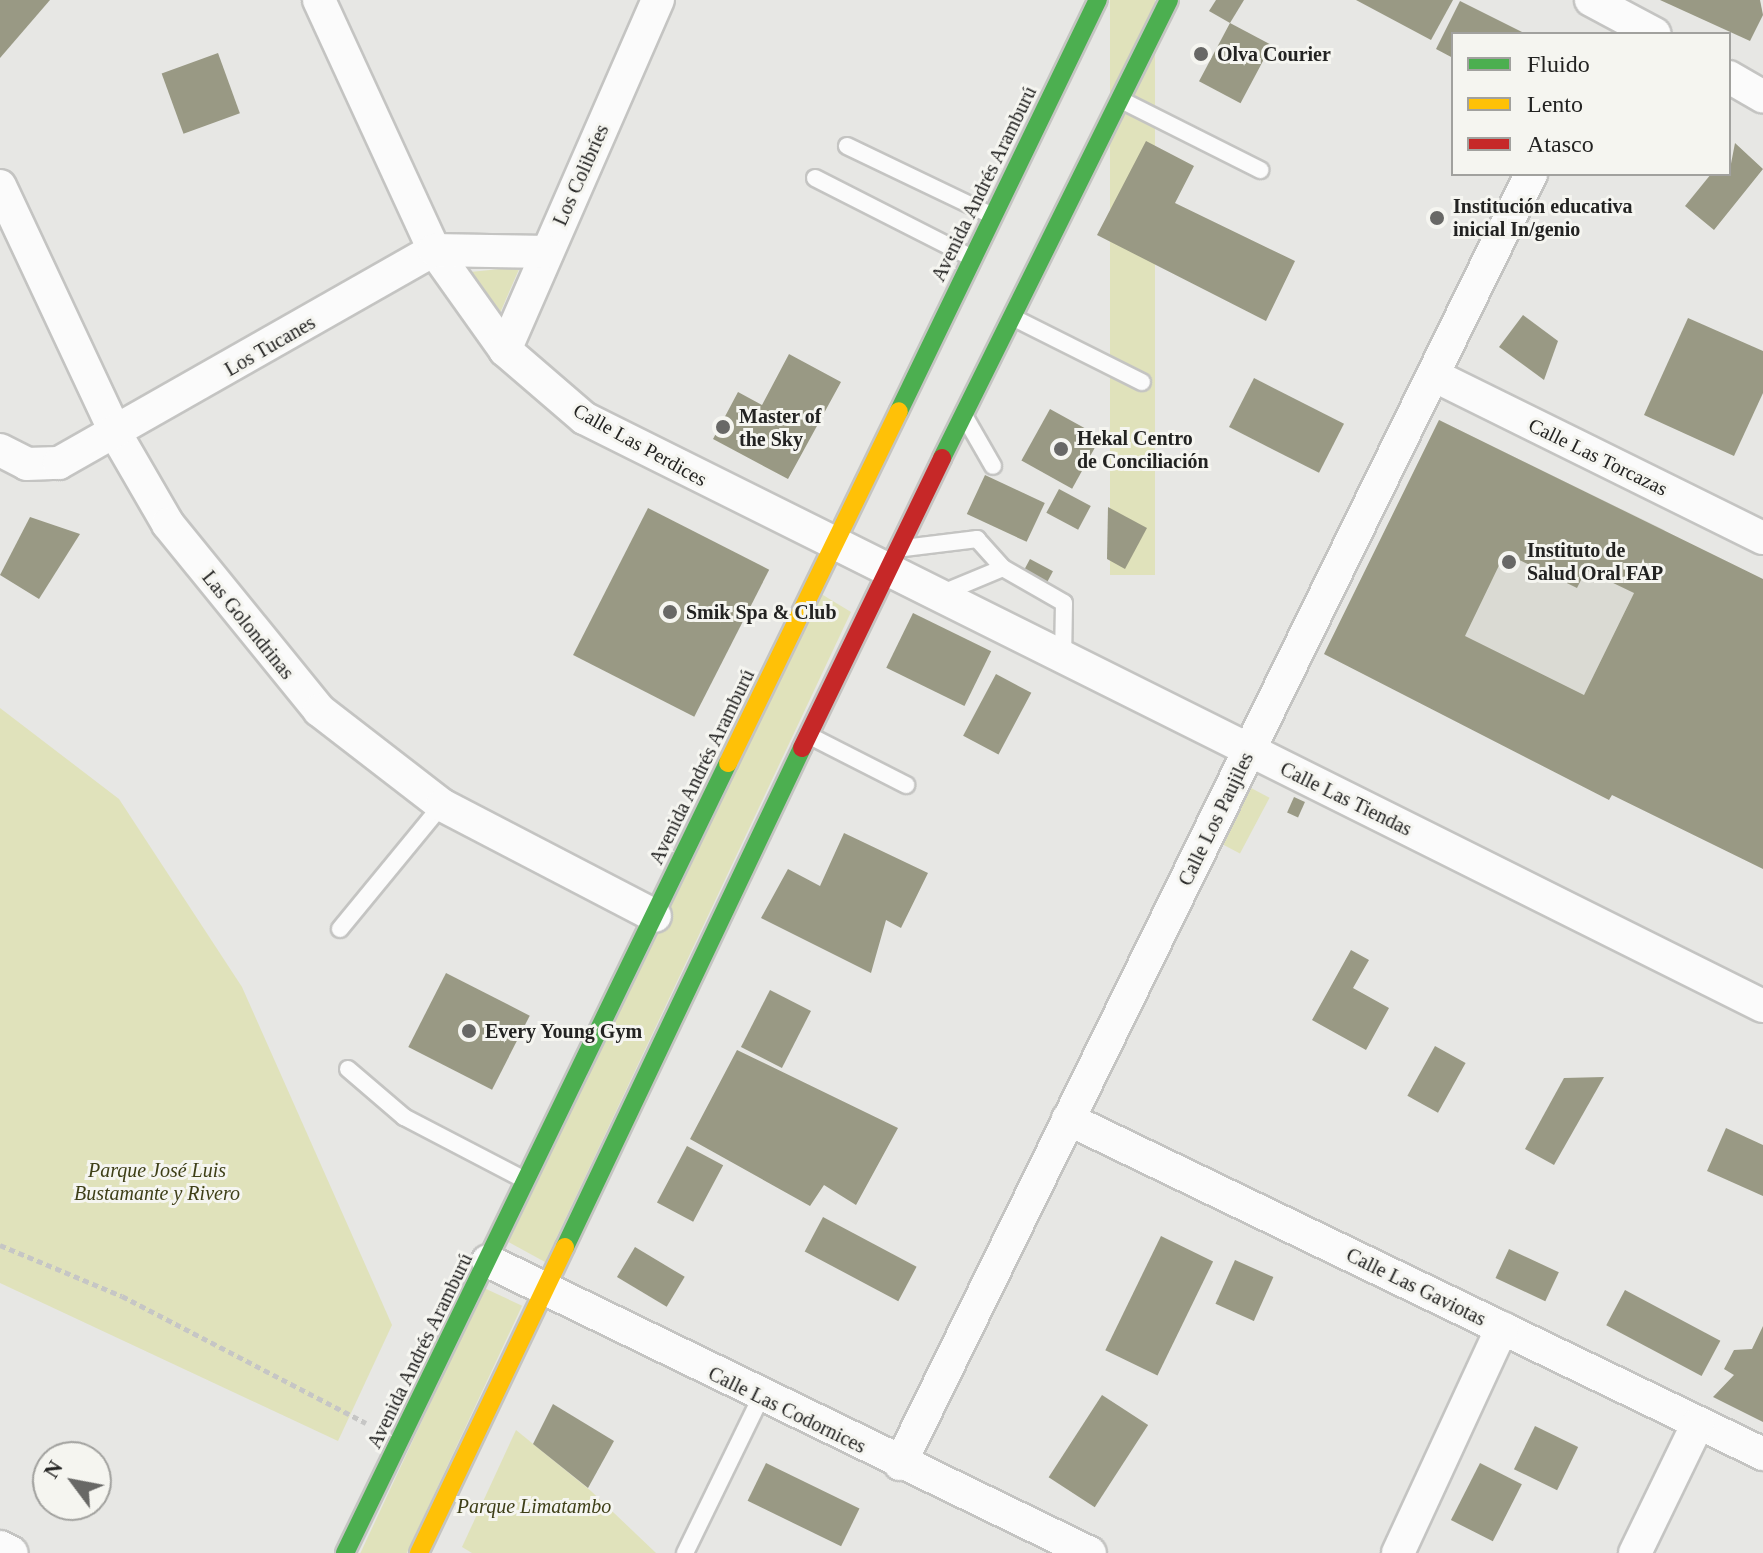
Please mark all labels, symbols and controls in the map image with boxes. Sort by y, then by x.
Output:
legend [1451,32,1731,176]
place label: Olva Courier [1217,42,1331,66]
marker: Olva Courier [1192,45,1210,63]
text: Fluido [1527,51,1590,77]
street label: Avenida Andrés Aramburú [926,82,1042,286]
text: Lento [1527,91,1583,117]
street label: Los Colibríes [548,121,614,229]
text: Atasco [1527,131,1594,157]
place label: Institución educativa inicial In/genio [1453,194,1632,241]
marker: Institución educativa inicial In/genio [1428,209,1446,227]
street label: Los Tucanes [220,310,320,382]
street label: Calle Las Perdices [569,398,711,492]
place label: Master of the Sky [739,404,822,451]
street label: Calle Las Torcazas [1524,413,1672,501]
marker: Master of the Sky [714,418,732,436]
place label: Hekal Centro de Conciliación [1077,426,1209,473]
marker: Hekal Centro de Conciliación [1052,440,1070,458]
place label: Instituto de Salud Oral FAP [1527,538,1663,585]
marker: Instituto de Salud Oral FAP [1498,551,1520,573]
street label: Las Golondrinas [197,566,299,684]
place label: Smik Spa & Club [686,600,837,624]
marker: Smik Spa & Club [661,603,679,621]
street label: Avenida Andrés Aramburú [644,665,760,869]
street label: Calle Los Paujiles [1173,748,1259,890]
street label: Calle Las Tiendas [1276,757,1416,841]
place label: Every Young Gym [485,1019,643,1043]
marker: Every Young Gym [460,1022,478,1040]
park label: Parque José Luis Bustamante y Rivero [74,1159,240,1206]
street label: Calle Las Gaviotas [1342,1243,1490,1331]
street label: Avenida Andrés Aramburú [362,1249,478,1453]
street label: Calle Las Codornices [704,1361,870,1459]
north arrow [32,1441,112,1521]
text: N [38,1456,68,1482]
park label: Parque Limatambo [457,1494,611,1518]

